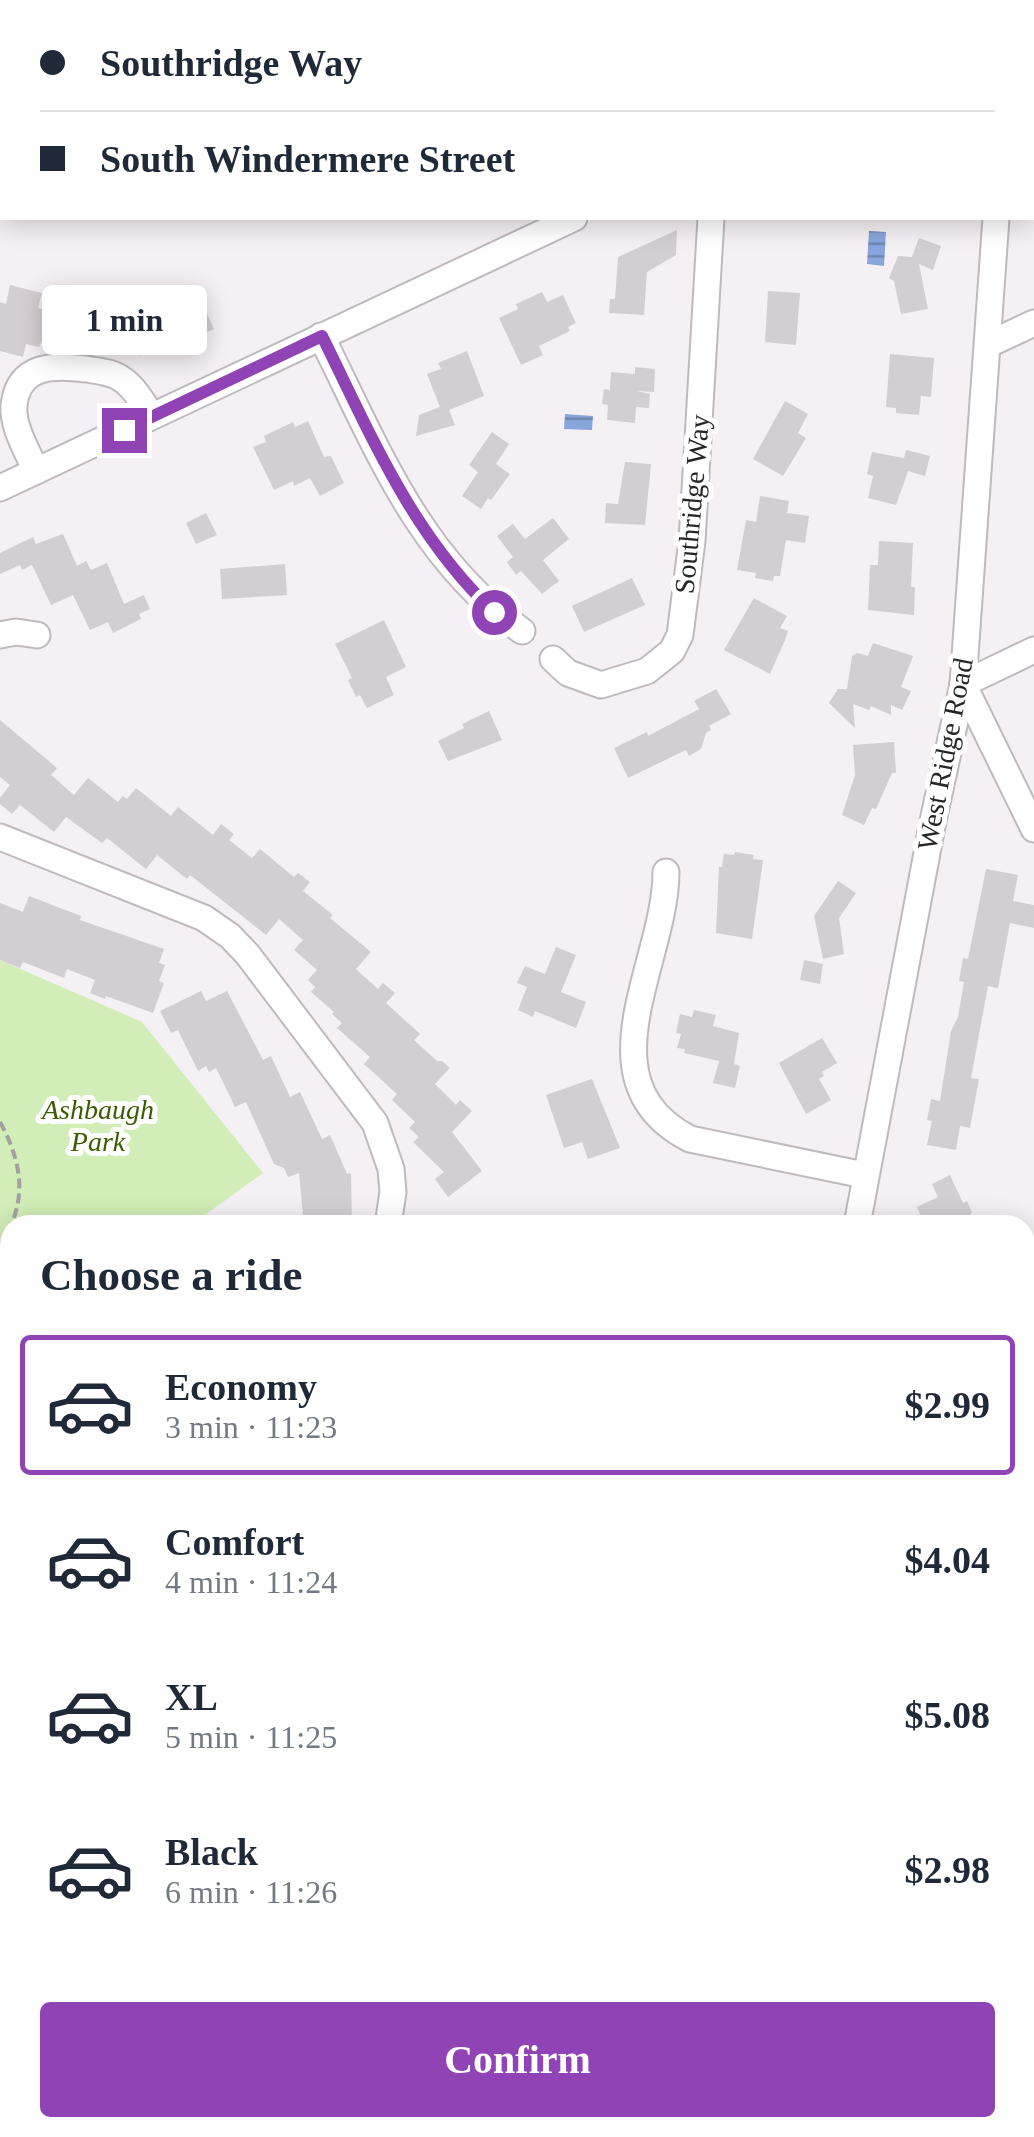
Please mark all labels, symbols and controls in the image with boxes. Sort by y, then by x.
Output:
text: Southridge Way [100,42,362,84]
text: South Windermere Street [100,138,515,180]
callout: 1 min [42,285,206,355]
text: 1 min [86,302,163,338]
route end [102,408,147,453]
street label: Southridge Way [669,413,715,595]
route start [472,590,517,635]
street label: West Ridge Road [911,655,979,853]
park label: Ashbaugh Park [40,1094,154,1157]
text: Choose a ride [40,1250,303,1300]
icon: car [45,1360,135,1450]
text: Economy [165,1366,317,1408]
text: $2.99 [905,1384,990,1426]
text: 3 min · 11:23 [165,1409,337,1445]
icon: car [45,1515,135,1605]
text: Comfort [165,1521,304,1563]
text: $4.04 [905,1539,990,1581]
text: 4 min · 11:24 [165,1564,337,1600]
icon: car [45,1670,135,1760]
text: XL [165,1676,218,1718]
text: $5.08 [905,1694,990,1736]
text: 5 min · 11:25 [165,1719,337,1755]
icon: car [45,1825,135,1915]
text: Black [165,1831,258,1873]
text: $2.98 [905,1849,990,1891]
text: 6 min · 11:26 [165,1874,337,1910]
button: Confirm [40,2002,995,2117]

